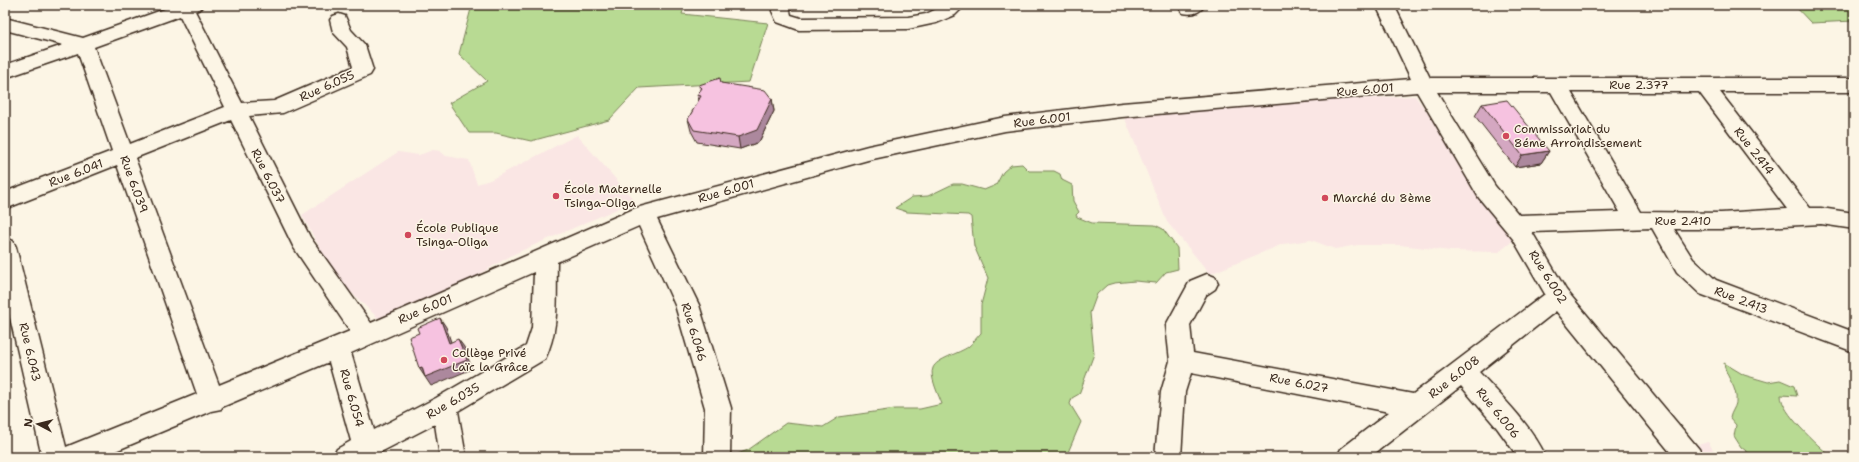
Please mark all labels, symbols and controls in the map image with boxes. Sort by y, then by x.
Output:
street label: Rue 6.055 [297,67,357,105]
street label: Rue 2.377 [1609,77,1669,93]
street label: Rue 6.001 [1336,80,1394,100]
street label: Rue 6.001 [1013,109,1071,131]
place label: Commissariat du 8éme Arrondissement [1514,121,1642,151]
street label: Rue 2.414 [1730,124,1778,178]
marker: Commissariat du 8éme Arrondissement [1501,131,1511,141]
street label: Rue 6.037 [247,146,289,206]
street label: Rue 6.039 [116,153,152,215]
street label: Rue 6.041 [47,155,105,191]
street label: Rue 6.001 [696,175,756,207]
place label: École Maternelle Tsinga-Oliga [564,181,662,211]
place label: Marché du 8ème [1333,190,1432,206]
marker: École Maternelle Tsinga-Oliga [551,191,561,201]
marker: Marché du 8ème [1320,193,1330,203]
street label: Rue 2.410 [1655,213,1711,229]
place label: École Publique Tsinga-Oliga [416,220,499,250]
marker: École Publique Tsinga-Oliga [403,230,413,240]
street label: Rue 6.002 [1525,247,1571,307]
street label: Rue 2.413 [1712,282,1770,318]
street label: Rue 6.001 [395,290,455,328]
street label: Rue 6.046 [677,301,711,363]
street label: Rue 6.043 [15,321,45,383]
place label: Collège Privé Laïc la Grâce [452,345,529,375]
street label: Rue 6.008 [1425,352,1483,402]
marker: Collège Privé Laïc la Grâce [439,355,449,365]
street label: Rue 6.054 [336,367,368,429]
street label: Rue 6.027 [1268,369,1330,397]
street label: Rue 6.035 [423,379,483,423]
street label: Rue 6.006 [1473,384,1523,442]
north arrow [18,404,58,444]
text: N [21,417,37,428]

